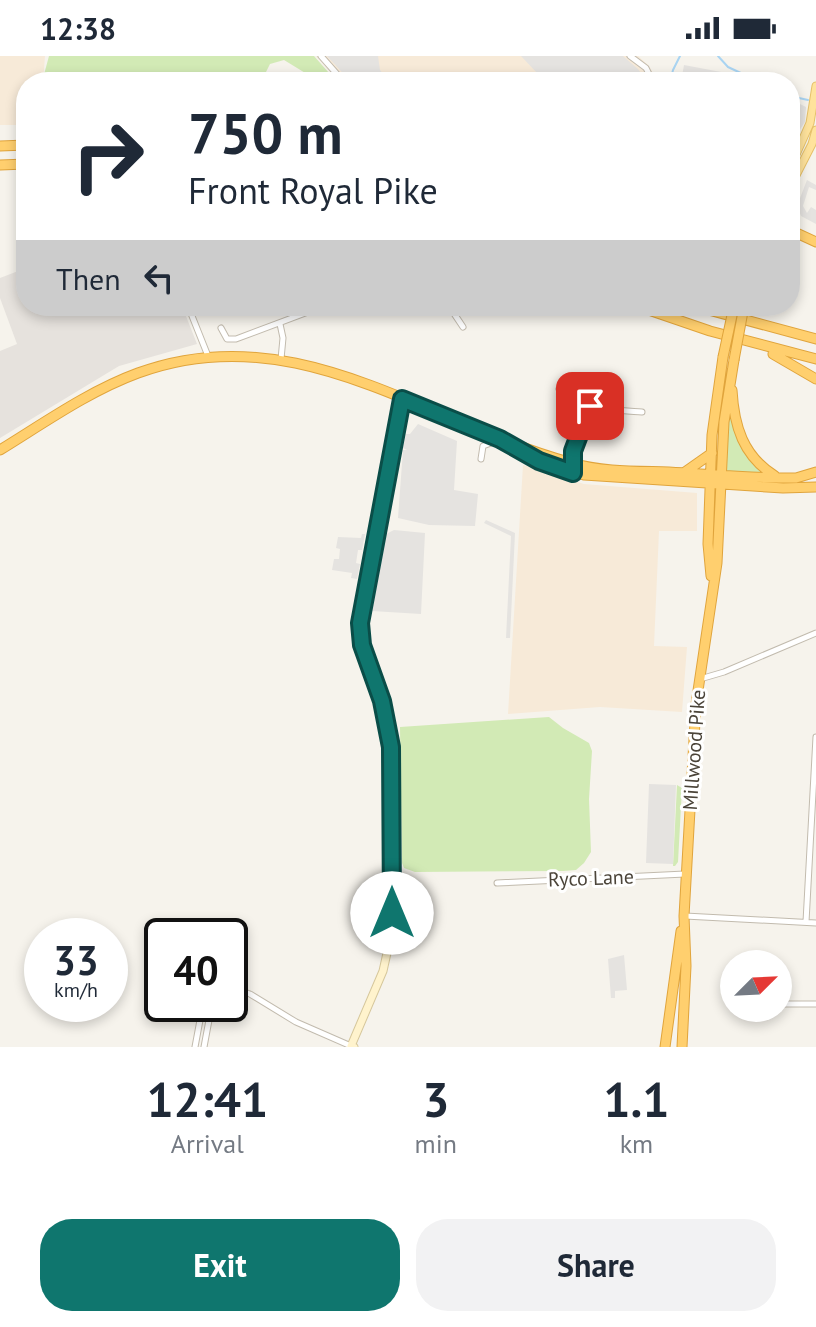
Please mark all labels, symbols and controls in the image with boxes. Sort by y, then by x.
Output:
text: 12:38 [40,9,116,48]
text: 750 m [188,97,343,169]
icon: right [56,104,160,208]
text: Front Royal Pike [188,167,438,214]
icon: left [137,256,181,300]
text: Then [56,259,121,298]
pin [556,372,624,440]
icon: arrive [568,384,612,428]
street label: Millwood Pike [677,689,711,811]
street label: Ryco Lane [548,864,634,892]
position arrow [350,871,434,955]
speed limit sign: 40 [144,918,248,1022]
text: 33 [53,934,99,986]
north arrow [720,950,792,1022]
map controls [720,950,792,1022]
text: km/h [54,977,98,1003]
text: 12:41 [146,1068,268,1130]
text: 3 [422,1068,449,1130]
text: 1.1 [603,1068,670,1130]
text: Arrival [171,1127,244,1160]
text: min [415,1127,457,1160]
text: km [620,1127,653,1160]
button: Exit [40,1219,400,1311]
button: Share [416,1219,776,1311]

